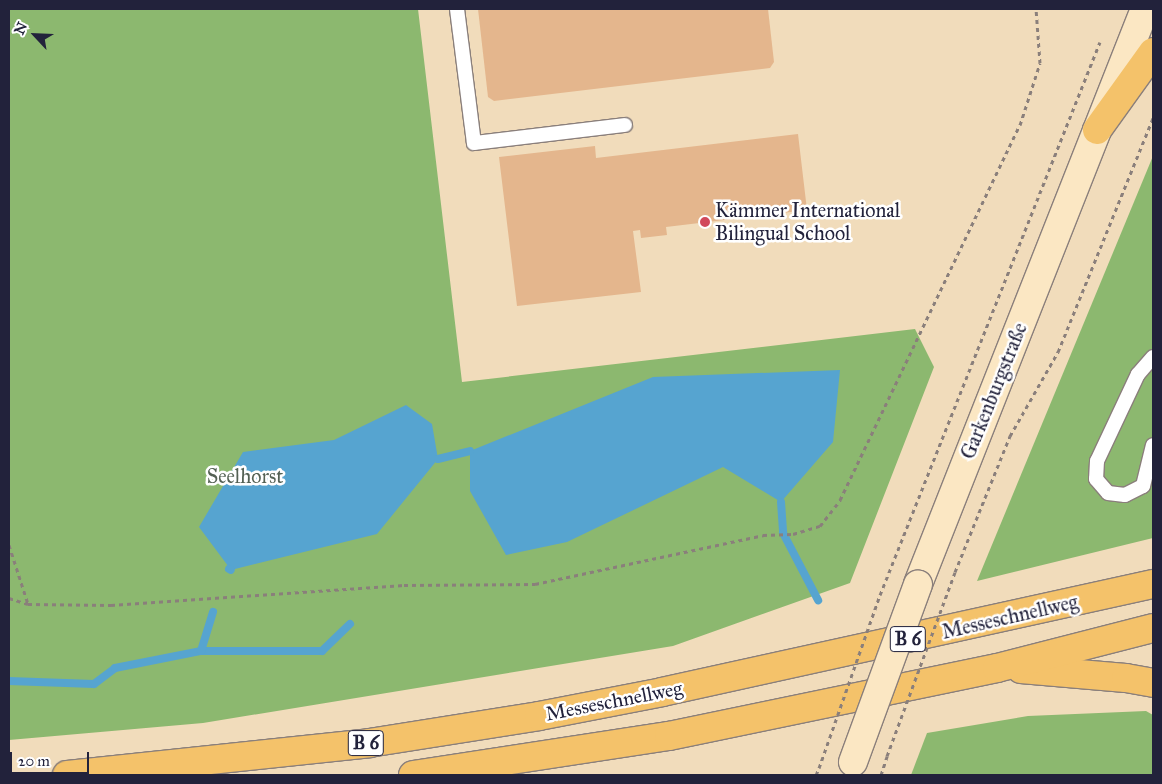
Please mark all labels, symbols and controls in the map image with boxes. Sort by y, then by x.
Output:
north arrow [10,10,60,60]
text: N [11,19,31,37]
place label: Kämmer International Bilingual School [715,198,900,245]
marker: Kämmer International Bilingual School [699,216,711,228]
street label: Garkenburgstraße [956,319,1032,463]
park label: Seelhorst [207,464,283,488]
street label: Messeschnellweg [940,590,1080,644]
road number: B 6 [889,622,927,656]
street label: Messeschnellweg [544,676,684,726]
road number: B 6 [347,726,385,760]
scale bar [12,742,91,774]
text: 20 m [18,752,50,770]

